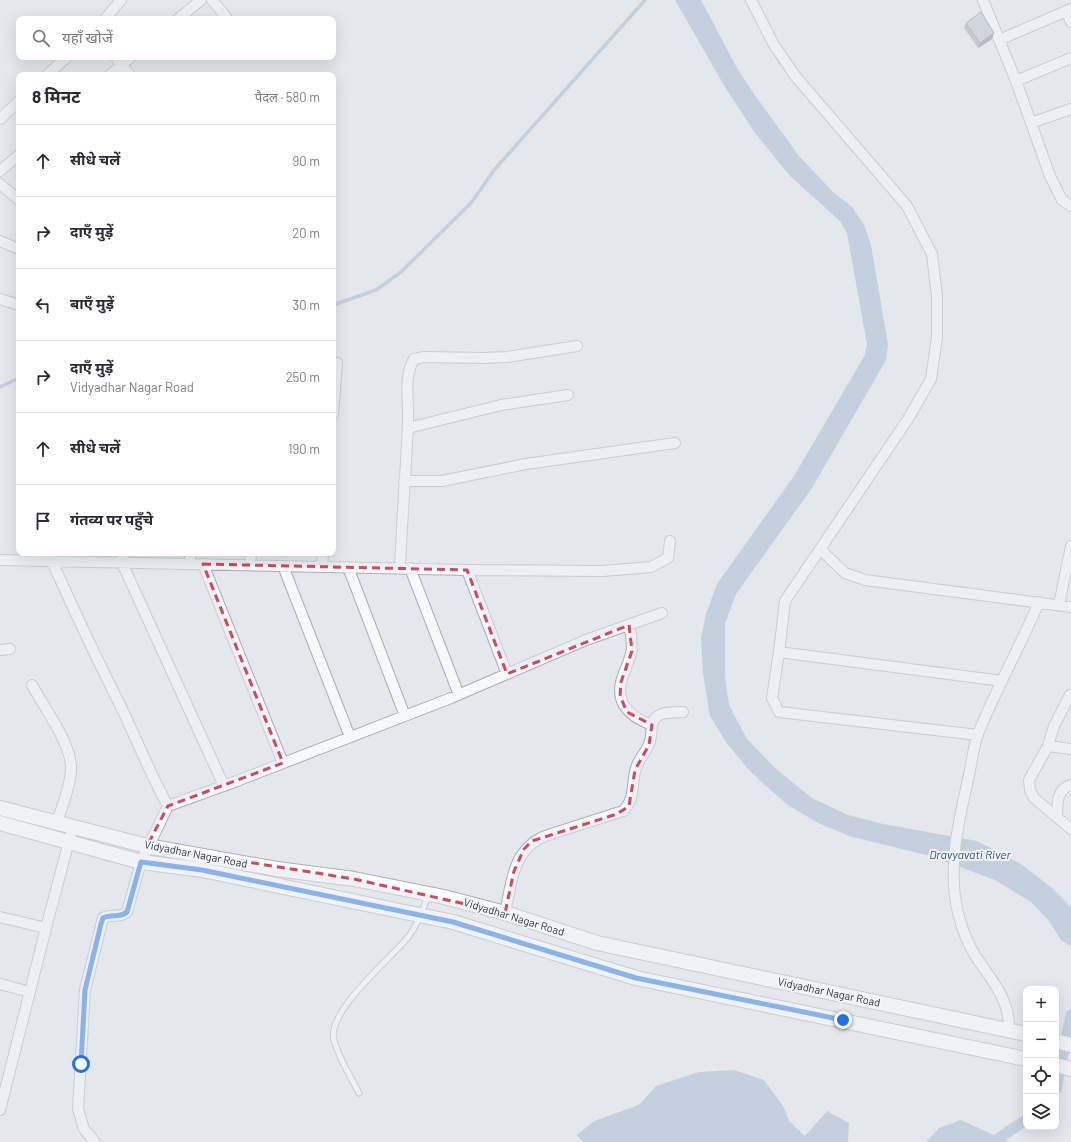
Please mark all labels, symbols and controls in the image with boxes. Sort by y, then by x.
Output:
search box [16,16,336,60]
icon: search [30,27,52,49]
text: यहाँ खोजें [62,28,113,46]
text: 8 मिनट [32,86,80,106]
text: पैदल · 580 m [255,89,320,105]
icon: ahead [32,150,54,172]
text: सीधे चलें [70,150,120,168]
text: 90 m [293,153,320,169]
icon: right [32,222,54,244]
text: दाएँ मुड़ें [70,222,113,240]
text: 20 m [292,225,320,241]
icon: left [32,294,54,316]
text: बाएँ मुड़ें [70,294,114,312]
text: 30 m [293,297,320,313]
text: दाएँ मुड़ें [70,358,113,376]
icon: right [32,366,54,388]
text: 250 m [286,369,320,385]
text: Vidyadhar Nagar Road [70,379,194,395]
icon: ahead [32,438,54,460]
text: सीधे चलें [70,438,120,456]
text: 190 m [288,441,320,457]
icon: arrive [32,510,54,532]
text: गंतव्य पर पहुँचे [70,510,153,528]
street label: Vidyadhar Nagar Road [143,837,249,870]
water label: Dravyavati River [929,847,1012,861]
street label: Vidyadhar Nagar Road [462,895,566,938]
street label: Vidyadhar Nagar Road [777,974,882,1009]
map controls [1023,986,1059,1130]
button: + [1023,986,1059,1022]
route end [834,1011,852,1029]
button: − [1023,1022,1059,1058]
route start [72,1055,90,1073]
button: locate [1023,1058,1059,1094]
button: layers [1023,1094,1059,1130]

